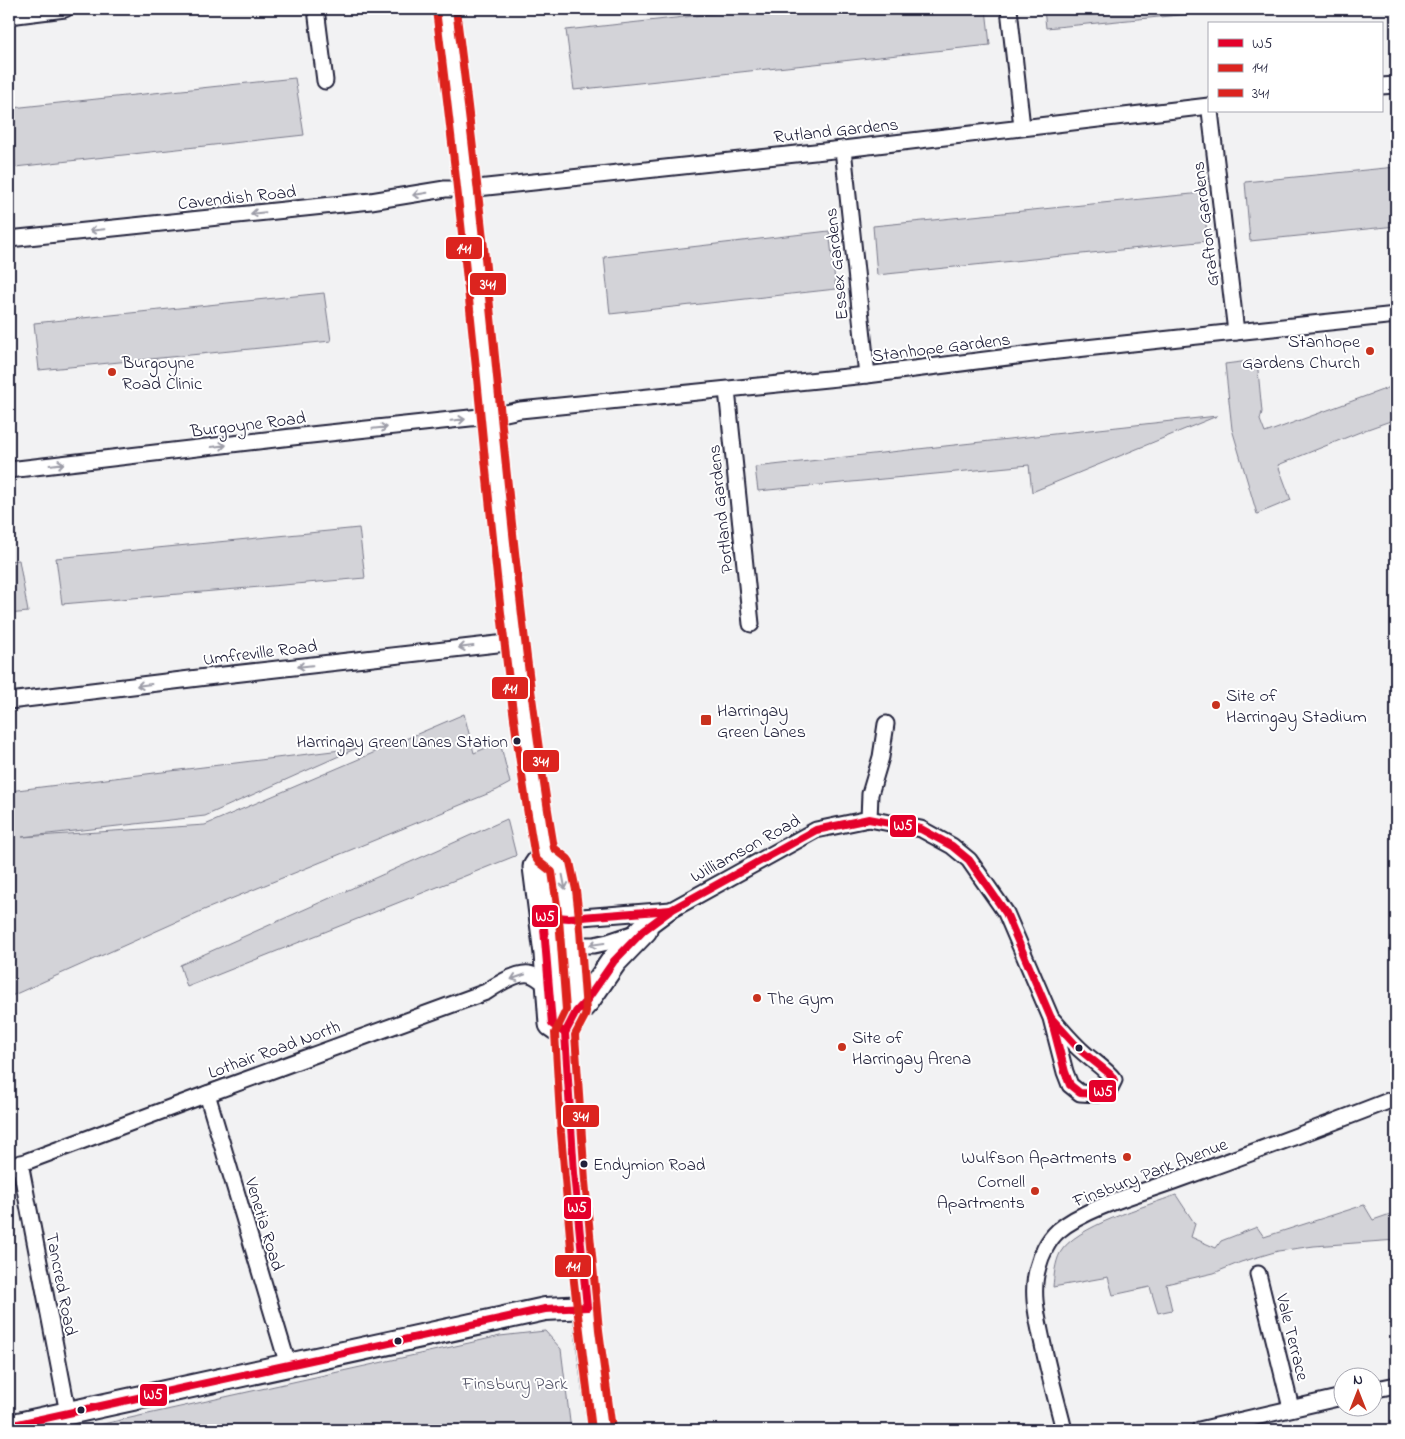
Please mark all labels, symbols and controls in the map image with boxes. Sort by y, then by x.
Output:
legend [1208,22,1382,112]
text: W5 [1252,33,1273,55]
text: 141 [1252,57,1268,79]
text: 341 [1252,83,1269,105]
street label: Rutland Gardens [773,113,900,151]
street label: Grafton Gardens [1186,160,1228,288]
street label: Cavendish Road [177,180,298,218]
one-way arrow [412,189,428,199]
street label: Essex Gardens [819,206,857,321]
one-way arrow [251,209,267,218]
one-way arrow [89,225,105,235]
line badge: 141 [445,236,483,260]
text: 141 [457,239,472,260]
line badge: 341 [469,272,507,296]
text: 341 [479,275,497,296]
street label: Stanhope Gardens [871,328,1012,370]
place label: Stanhope Gardens Church [1242,330,1361,377]
marker: Stanhope Gardens Church [1364,345,1376,357]
place label: Burgoyne Road Clinic [121,351,202,398]
marker: Burgoyne Road Clinic [106,366,118,378]
street label: Burgoyne Road [188,406,308,447]
one-way arrow [450,415,466,425]
one-way arrow [372,423,388,433]
one-way arrow [210,441,226,451]
street label: Portland Gardens [702,443,742,574]
one-way arrow [49,459,65,469]
street label: Umfreville Road [202,634,319,674]
one-way arrow [459,642,475,652]
one-way arrow [297,661,313,671]
line badge: 141 [491,676,529,700]
text: 141 [503,679,518,700]
one-way arrow [136,680,152,690]
place label: Site of Harringay Stadium [1226,684,1367,732]
place label: Harringay Green Lanes [717,699,806,746]
marker: Site of Harringay Stadium [1210,699,1222,711]
marker: Harringay Green Lanes [699,713,713,727]
place label: Harringay Green Lanes Station [296,730,508,757]
marker: Harringay Green Lanes Station [512,736,522,746]
line badge: 341 [522,749,560,773]
text: 341 [532,752,550,773]
street label: Williamson Road [686,809,806,891]
line badge: W5 [889,814,917,838]
text: W5 [894,816,912,837]
one-way arrow [560,873,570,889]
line badge: W5 [531,904,559,928]
text: W5 [536,907,554,928]
one-way arrow [590,939,606,949]
one-way arrow [510,972,526,982]
place label: The Gym [767,987,834,1013]
marker: The Gym [751,992,763,1004]
street label: Lothair Road North [205,1015,344,1087]
place label: Site of Harringay Arena [852,1026,971,1074]
marker: Site of Harringay Arena [836,1041,848,1053]
unlabelled marker [1074,1043,1084,1053]
line badge: W5 [1088,1079,1117,1103]
text: W5 [1094,1082,1112,1103]
line badge: 341 [562,1104,600,1128]
text: 341 [572,1107,590,1128]
street label: Finsbury Park Avenue [1069,1132,1233,1216]
place label: Wulfson Apartments [961,1146,1117,1172]
marker: Wulfson Apartments [1121,1151,1133,1163]
place label: Endymion Road [593,1153,706,1179]
marker: Endymion Road [579,1159,589,1169]
place label: Cornell Apartments [937,1170,1025,1217]
street label: Venetia Road [236,1174,290,1274]
marker: Cornell Apartments [1029,1185,1041,1197]
line badge: W5 [563,1196,592,1220]
text: W5 [568,1198,586,1219]
street label: Tancred Road [37,1231,83,1338]
line badge: 141 [554,1254,592,1278]
text: 141 [566,1257,581,1278]
street label: Vale Terrace [1267,1290,1315,1385]
unlabelled marker [393,1336,403,1346]
north arrow [1332,1366,1382,1416]
text: N [1353,1370,1363,1391]
park label: Finsbury Park [461,1372,568,1398]
line badge: W5 [139,1383,168,1407]
text: W5 [144,1385,162,1406]
unlabelled marker [76,1405,86,1415]

